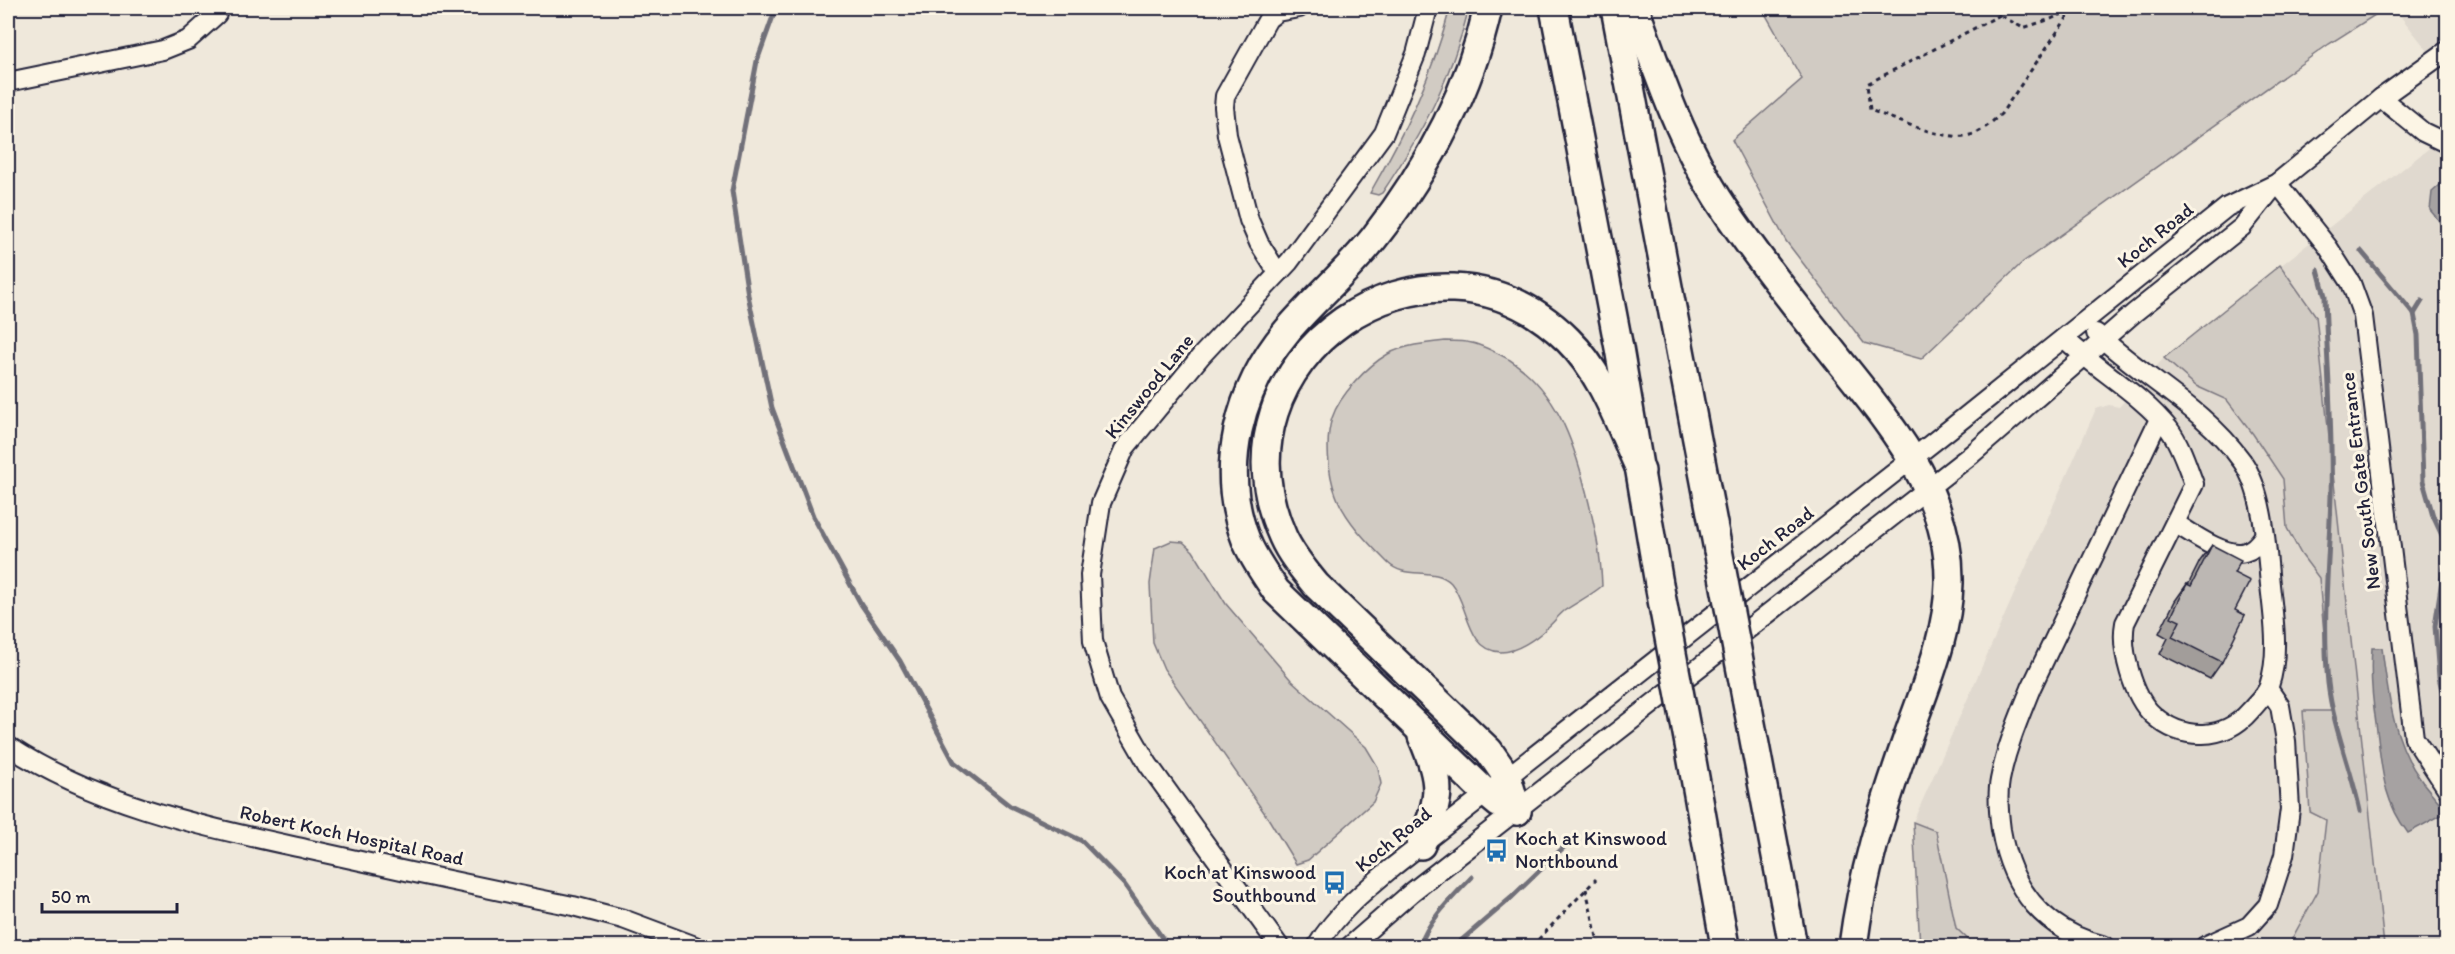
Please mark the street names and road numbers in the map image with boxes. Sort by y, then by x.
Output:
street label: Koch Road [2112,197,2198,273]
street label: Kinswood Lane [1099,329,1199,443]
street label: New South Gate Entrance [2335,371,2385,591]
street label: Koch Road [1732,501,1818,575]
street label: Robert Koch Hospital Road [238,799,466,871]
street label: Koch Road [1350,801,1436,877]

